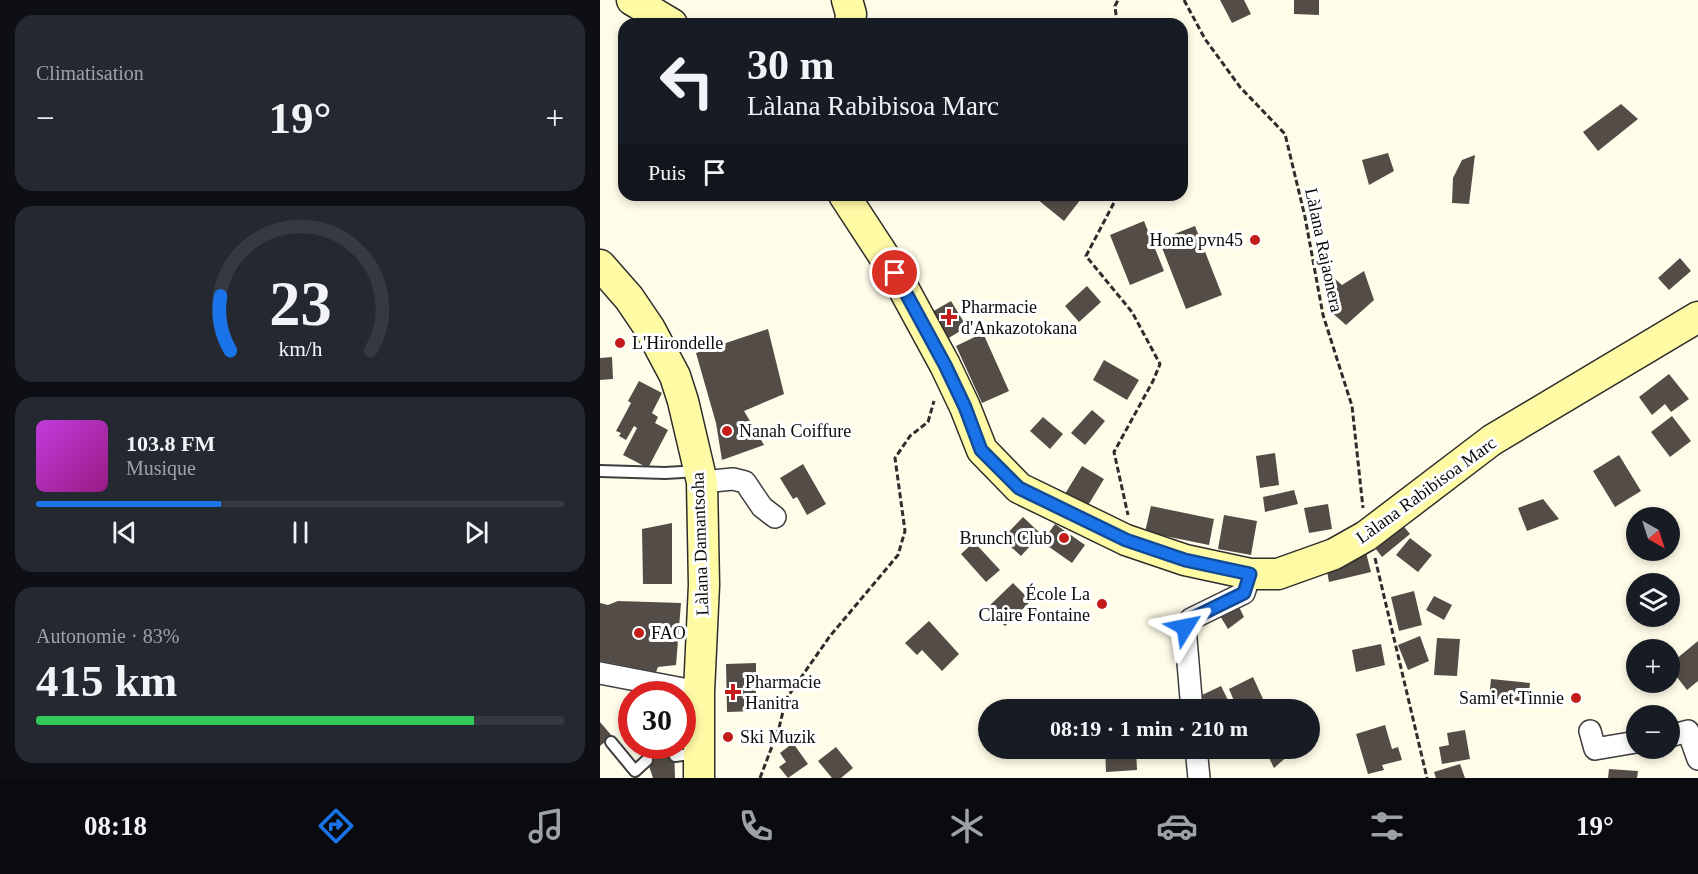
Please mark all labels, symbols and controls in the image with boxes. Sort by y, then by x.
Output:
icon: left [648,42,726,120]
text: 30 m [747,42,835,88]
text: Climatisation [36,62,144,84]
text: Làlana Rabibisoa Marc [747,91,999,121]
text: 19° [269,93,332,143]
text: − [36,100,55,136]
text: + [545,100,564,136]
icon: arrive [698,156,731,189]
text: Puis [648,160,686,185]
street label: Làlana Rajaonera [1301,186,1347,314]
place label: Home pvn45 [1150,230,1243,250]
marker: Home pvn45 [1248,233,1262,247]
pin [869,247,920,298]
icon: arrive [878,256,911,289]
text: 23 [269,269,331,338]
place label: Pharmacie d'Ankazotokana [961,297,1077,338]
marker: Pharmacie d'Ankazotokana [942,310,956,324]
place label: L'Hirondelle [632,333,723,353]
marker: L'Hirondelle [613,336,627,350]
text: km/h [278,337,322,361]
place label: Nanah Coiffure [739,421,851,441]
marker: Nanah Coiffure [720,424,734,438]
text: 103.8 FM [126,431,215,456]
street label: Làlana Rabibisoa Marc [1352,433,1500,547]
text: Musique [126,457,196,479]
street label: Làlana Damantsoha [688,472,712,616]
north arrow [1626,507,1680,561]
map controls [1626,507,1680,759]
icon: previous [108,516,141,549]
icon: pause [284,516,317,549]
icon: next [460,516,493,549]
place label: Brunch Club [960,528,1052,548]
marker: Brunch Club [1057,531,1071,545]
button: layers [1626,573,1680,627]
place label: École La Claire Fontaine [979,583,1090,625]
position arrow [1153,595,1217,659]
marker: École La Claire Fontaine [1095,597,1109,611]
place label: FAO [651,623,686,643]
text: Autonomie · 83% [36,625,179,647]
marker: FAO [632,626,646,640]
button: + [1626,639,1680,693]
text: 415 km [36,656,177,706]
place label: Pharmacie Hanitra [745,672,821,713]
speed limit sign: 30 [618,681,696,759]
marker: Pharmacie Hanitra [726,685,740,699]
place label: Sami et Tinnie [1459,688,1564,708]
marker: Sami et Tinnie [1569,691,1583,705]
button: − [1626,705,1680,759]
text: 08:19 · 1 min · 210 m [1050,716,1248,741]
place label: Ski Muzik [740,727,816,747]
marker: Ski Muzik [721,730,735,744]
icon: directions [315,805,357,847]
icon: music [525,805,567,847]
icon: phone [735,805,777,847]
icon: climate [946,805,988,847]
icon: car [1156,805,1198,847]
icon: filters [1366,805,1408,847]
text: 08:18 [84,811,147,841]
text: 19° [1576,811,1614,841]

